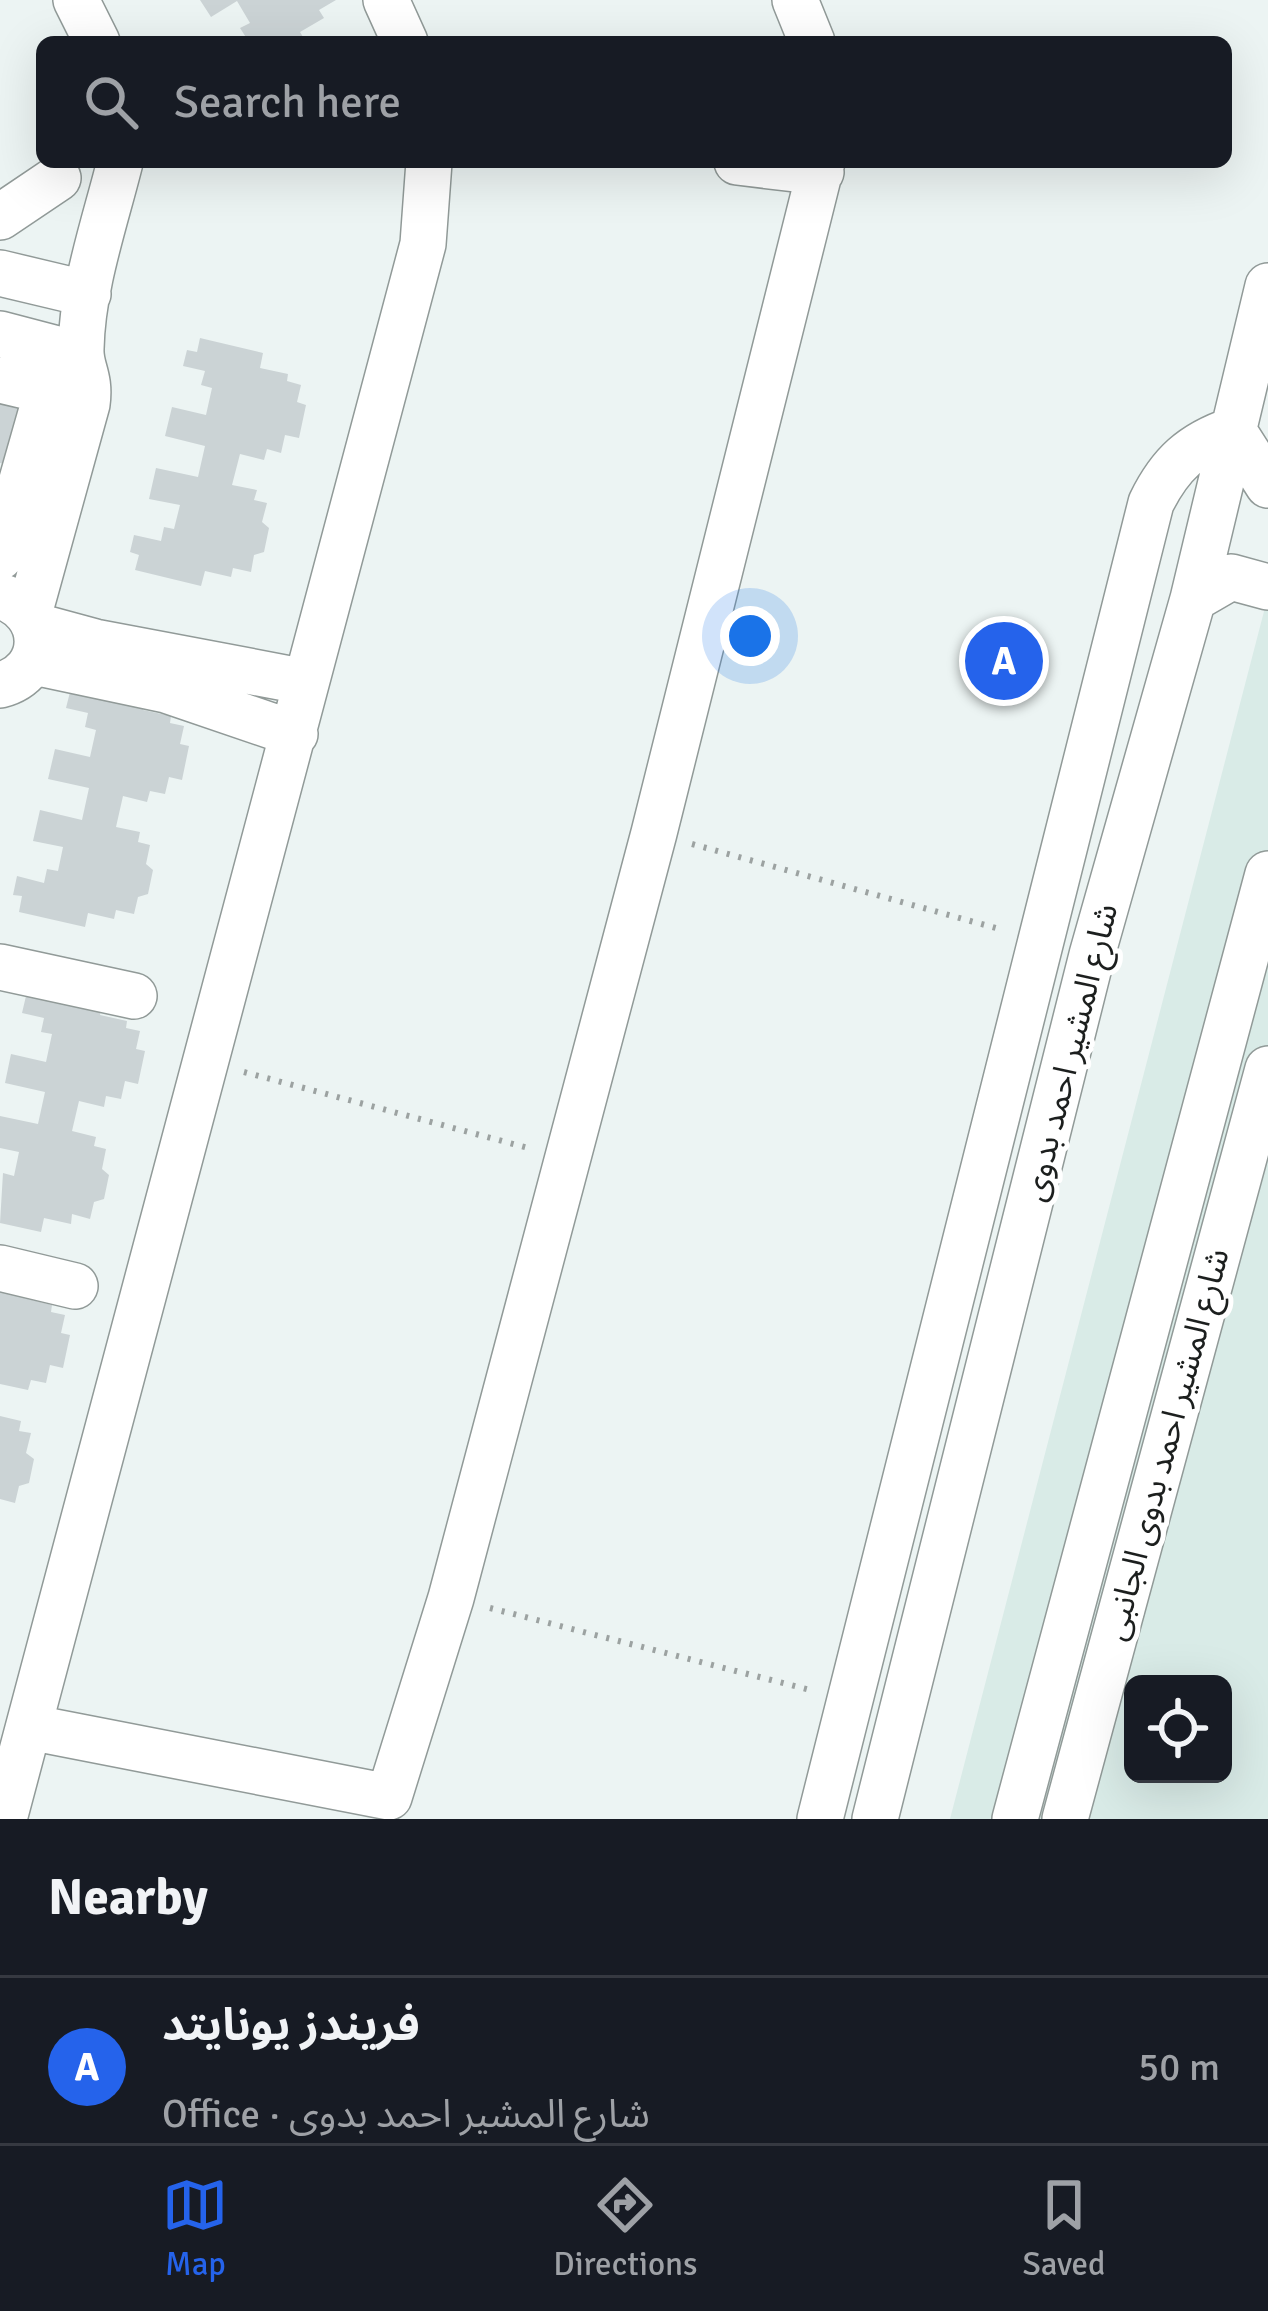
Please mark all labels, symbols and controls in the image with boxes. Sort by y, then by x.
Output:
search box [36,36,1232,168]
icon: search [78,69,144,135]
text: Search here [174,75,401,130]
your location [720,606,780,666]
pin: A [965,616,1043,706]
street label: شارع المشير احمد بدوى [1014,899,1130,1206]
street label: شارع المشير احمد بدوى الجانبى [1094,1244,1241,1646]
map controls [1124,1675,1232,1783]
button: locate [1124,1675,1232,1783]
text: Nearby [48,1866,208,1929]
text: فريندز يونايتد [162,1998,420,2053]
text: A [75,2043,99,2091]
text: 50 m [1138,2043,1220,2091]
text: Office · شارع المشير احمد بدوى [162,2090,650,2138]
tab: Map [162,2172,228,2285]
tab: Directions [553,2172,698,2285]
tab: Saved [1022,2172,1106,2285]

